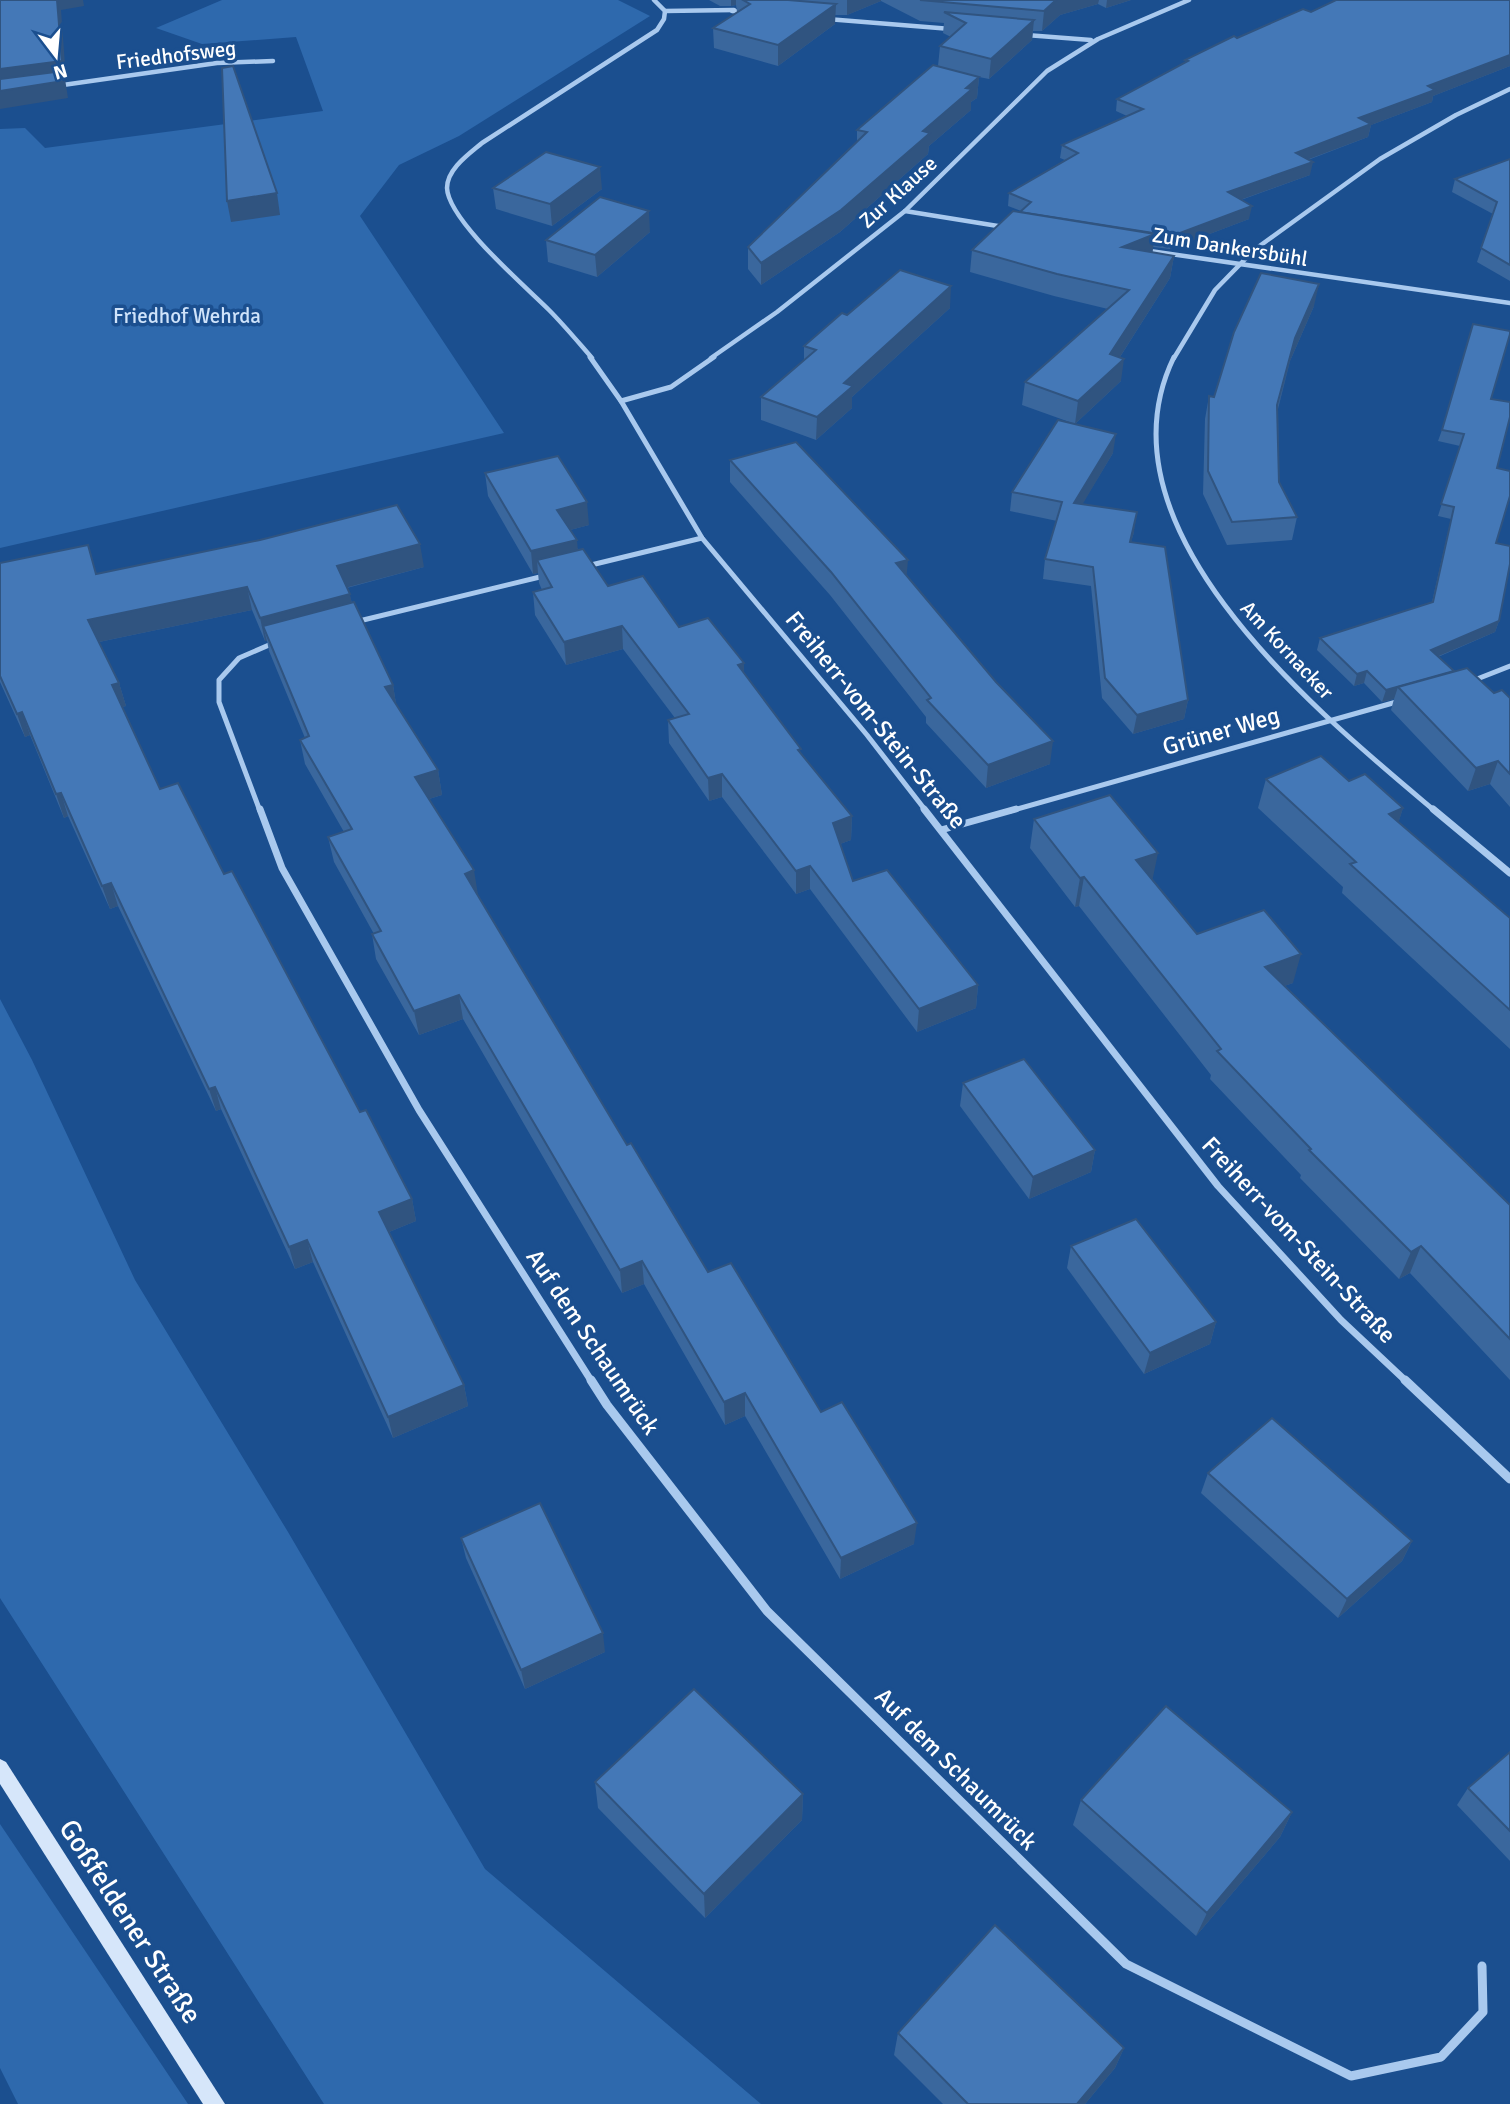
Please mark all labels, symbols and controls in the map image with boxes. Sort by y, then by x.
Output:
north arrow [21,21,91,91]
street label: Friedhofsweg [114,35,238,75]
text: N [51,58,70,85]
street label: Zur Klause [854,150,942,234]
street label: Zum Dankersbühl [1150,222,1310,272]
park label: Friedhof Wehrda [113,303,261,329]
street label: Am Kornacker [1235,595,1339,705]
street label: Freiherr-vom-Stein-Straße [779,605,973,835]
street label: Grüner Weg [1159,700,1283,762]
street label: Freiherr-vom-Stein-Straße [1195,1130,1403,1350]
street label: Auf dem Schaumrück [520,1243,666,1441]
street label: Auf dem Schaumrück [869,1682,1043,1856]
street label: Goßfeldener Straße [51,1813,209,2030]

